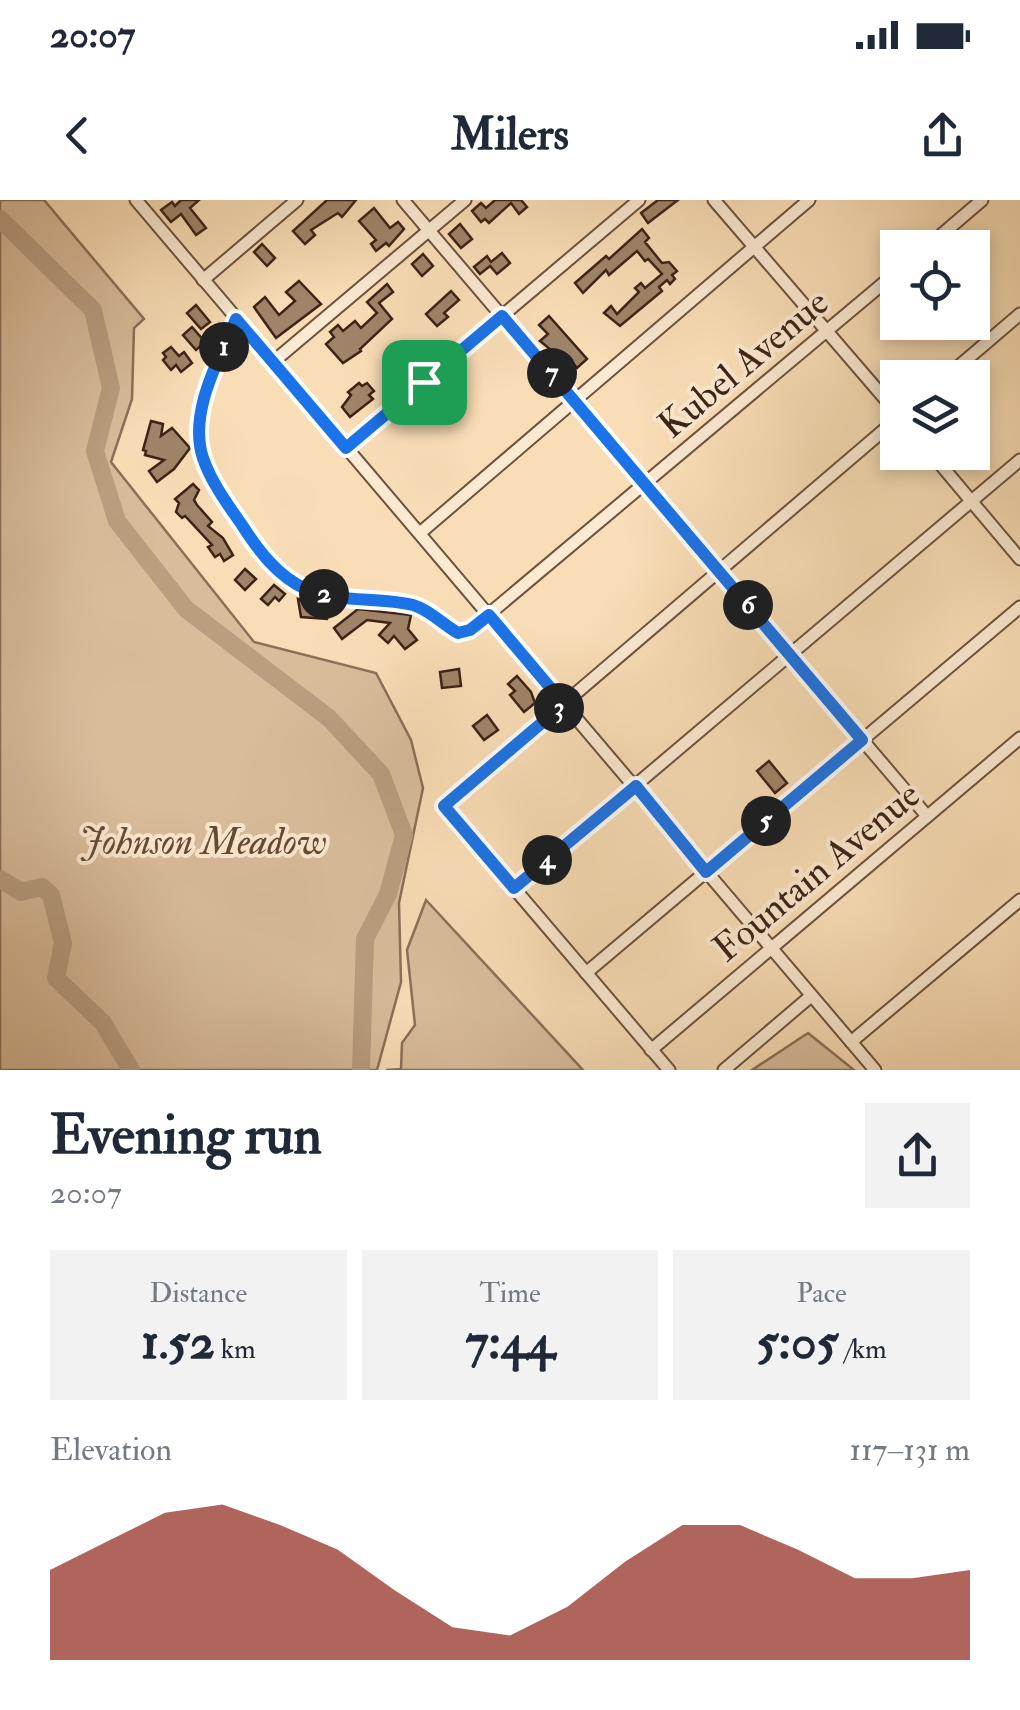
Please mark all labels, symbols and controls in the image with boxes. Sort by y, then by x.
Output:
text: 20:07 [50,11,135,59]
text: Milers [451,107,569,163]
icon: back [50,108,105,163]
icon: share [915,108,970,163]
map controls [880,230,990,470]
button: locate [880,230,990,340]
street label: Kubel Avenue [649,279,839,449]
pin: 1 [199,322,249,372]
text: 1 [219,329,229,364]
pin [382,340,467,425]
pin: 7 [527,348,577,398]
icon: arrive [397,355,452,410]
text: 7 [546,355,558,390]
button: layers [880,360,990,470]
pin: 2 [299,569,349,619]
text: 2 [317,576,331,611]
pin: 6 [723,580,773,630]
text: 6 [741,587,755,622]
pin: 3 [534,683,584,733]
text: 3 [554,690,564,725]
street label: Fountain Avenue [703,771,930,972]
pin: 5 [741,796,791,846]
text: 5 [760,803,772,838]
park label: Johnson Meadow [79,818,327,866]
pin: 4 [522,835,572,885]
text: 4 [539,842,555,877]
text: Evening run [50,1101,322,1170]
button: share [865,1103,970,1208]
text: 20:07 [50,1173,122,1213]
text: Distance [149,1276,247,1311]
text: Time [479,1276,541,1311]
text: Pace [797,1276,847,1311]
text: 1.52 [141,1311,215,1374]
text: 7:44 [465,1311,555,1374]
text: 5:05 [757,1311,839,1374]
text: km [215,1332,256,1367]
text: /km [839,1332,887,1367]
text: Elevation [50,1430,172,1470]
text: 117–131 m [850,1430,970,1470]

